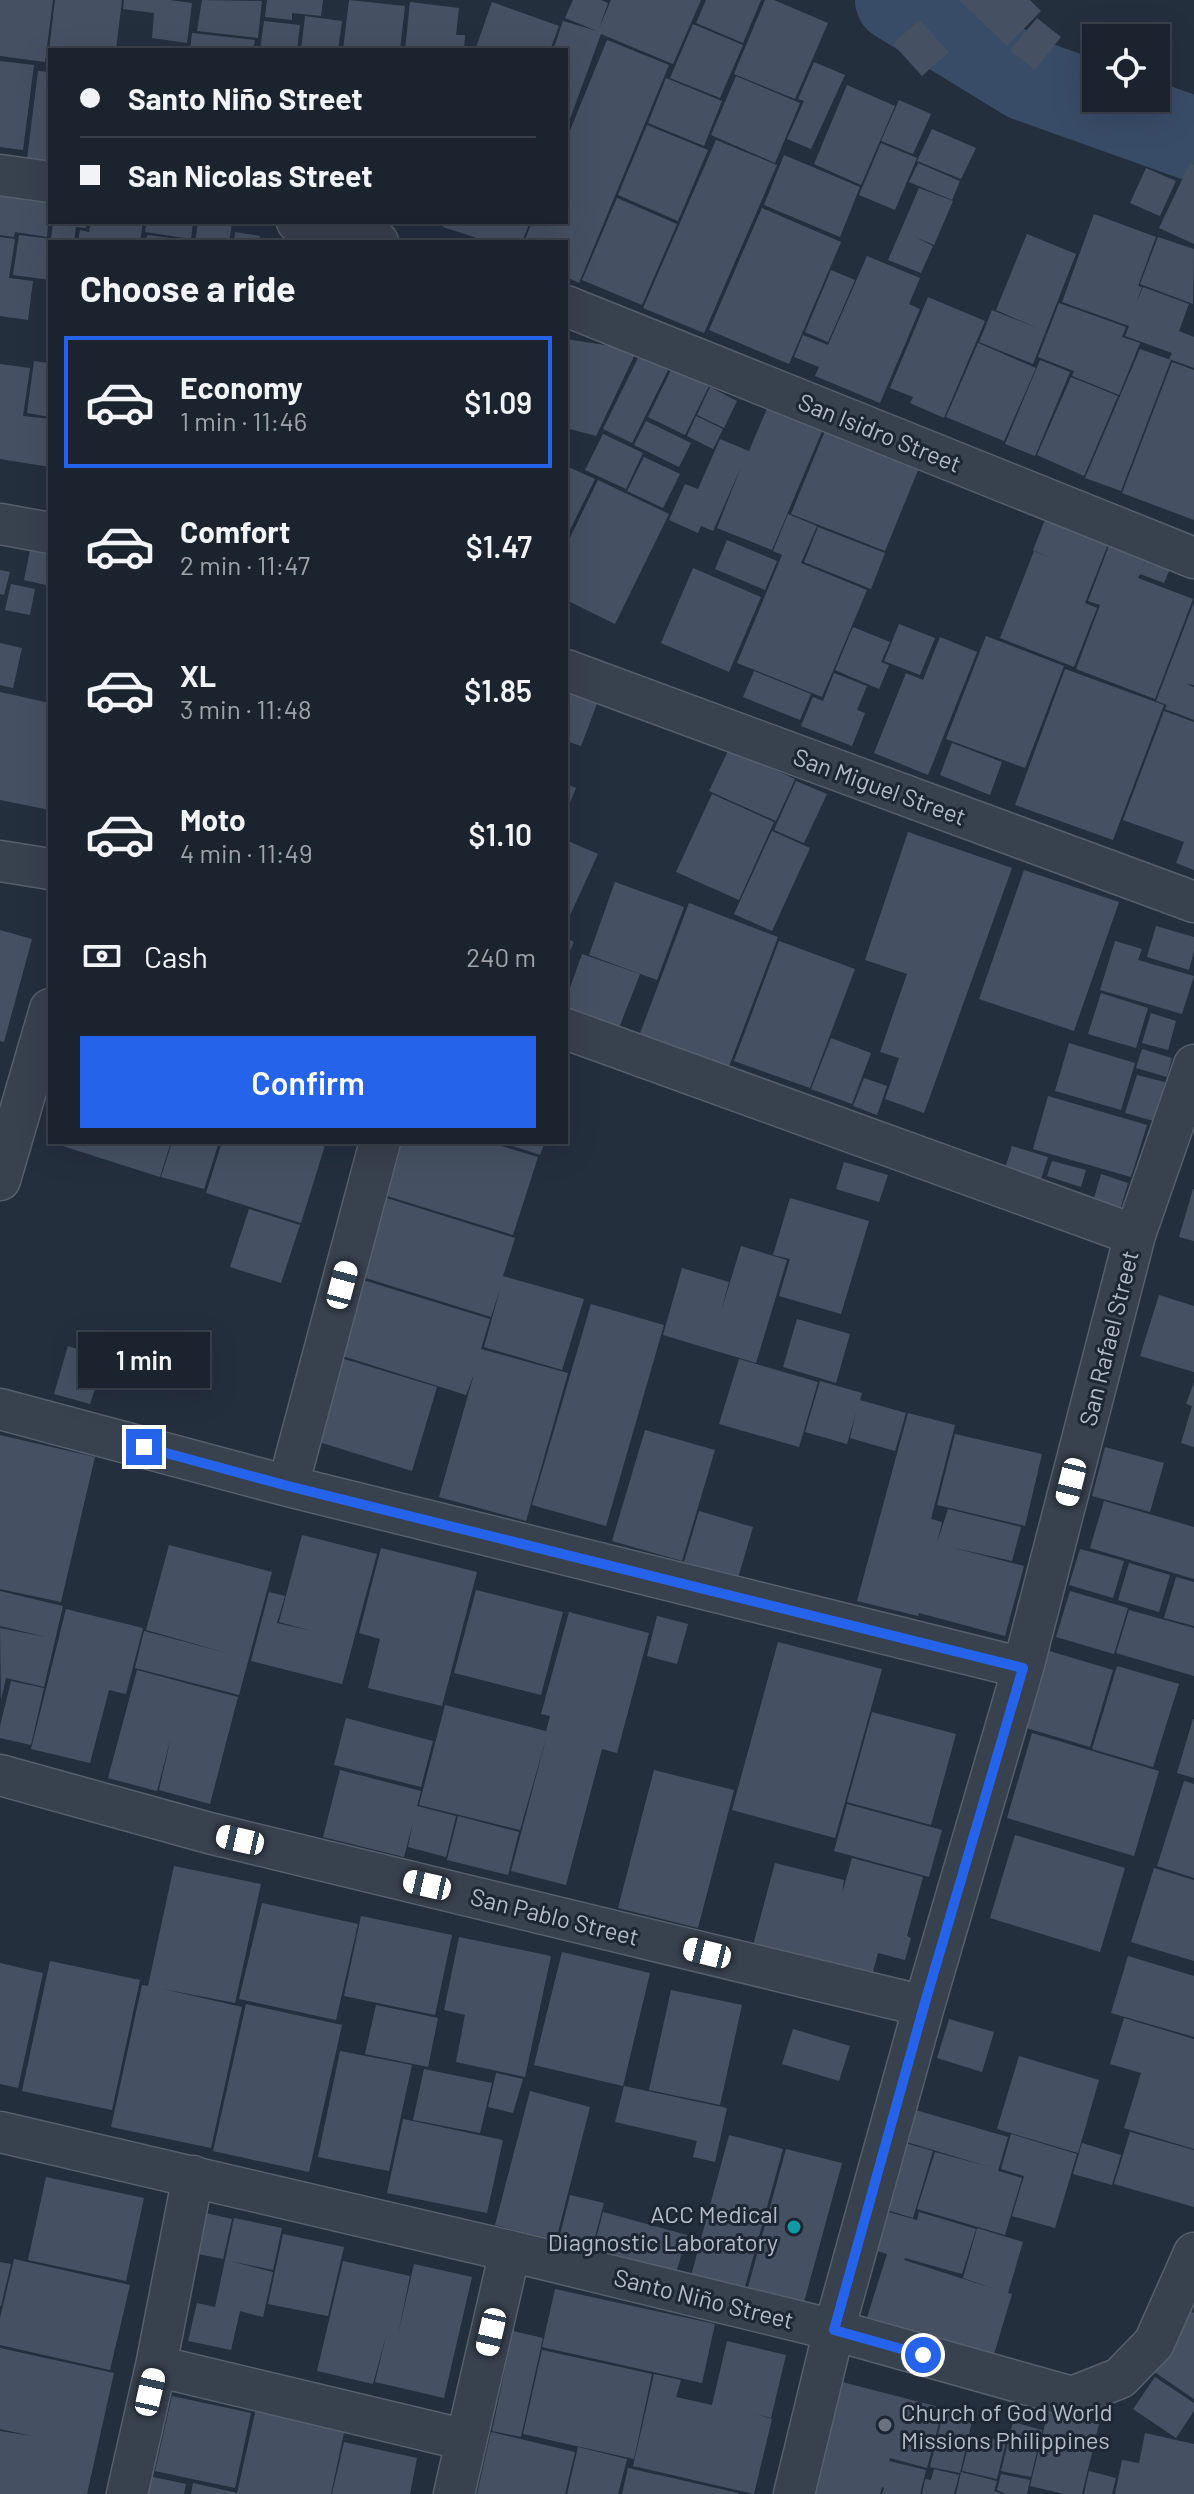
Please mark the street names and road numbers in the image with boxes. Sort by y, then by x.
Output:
street label: San Isidro Street [794,386,966,478]
street label: San Miguel Street [790,741,970,831]
street label: San Rafael Street [1072,1247,1144,1429]
street label: San Pablo Street [468,1881,642,1951]
street label: Santo Niño Street [611,2262,797,2334]

